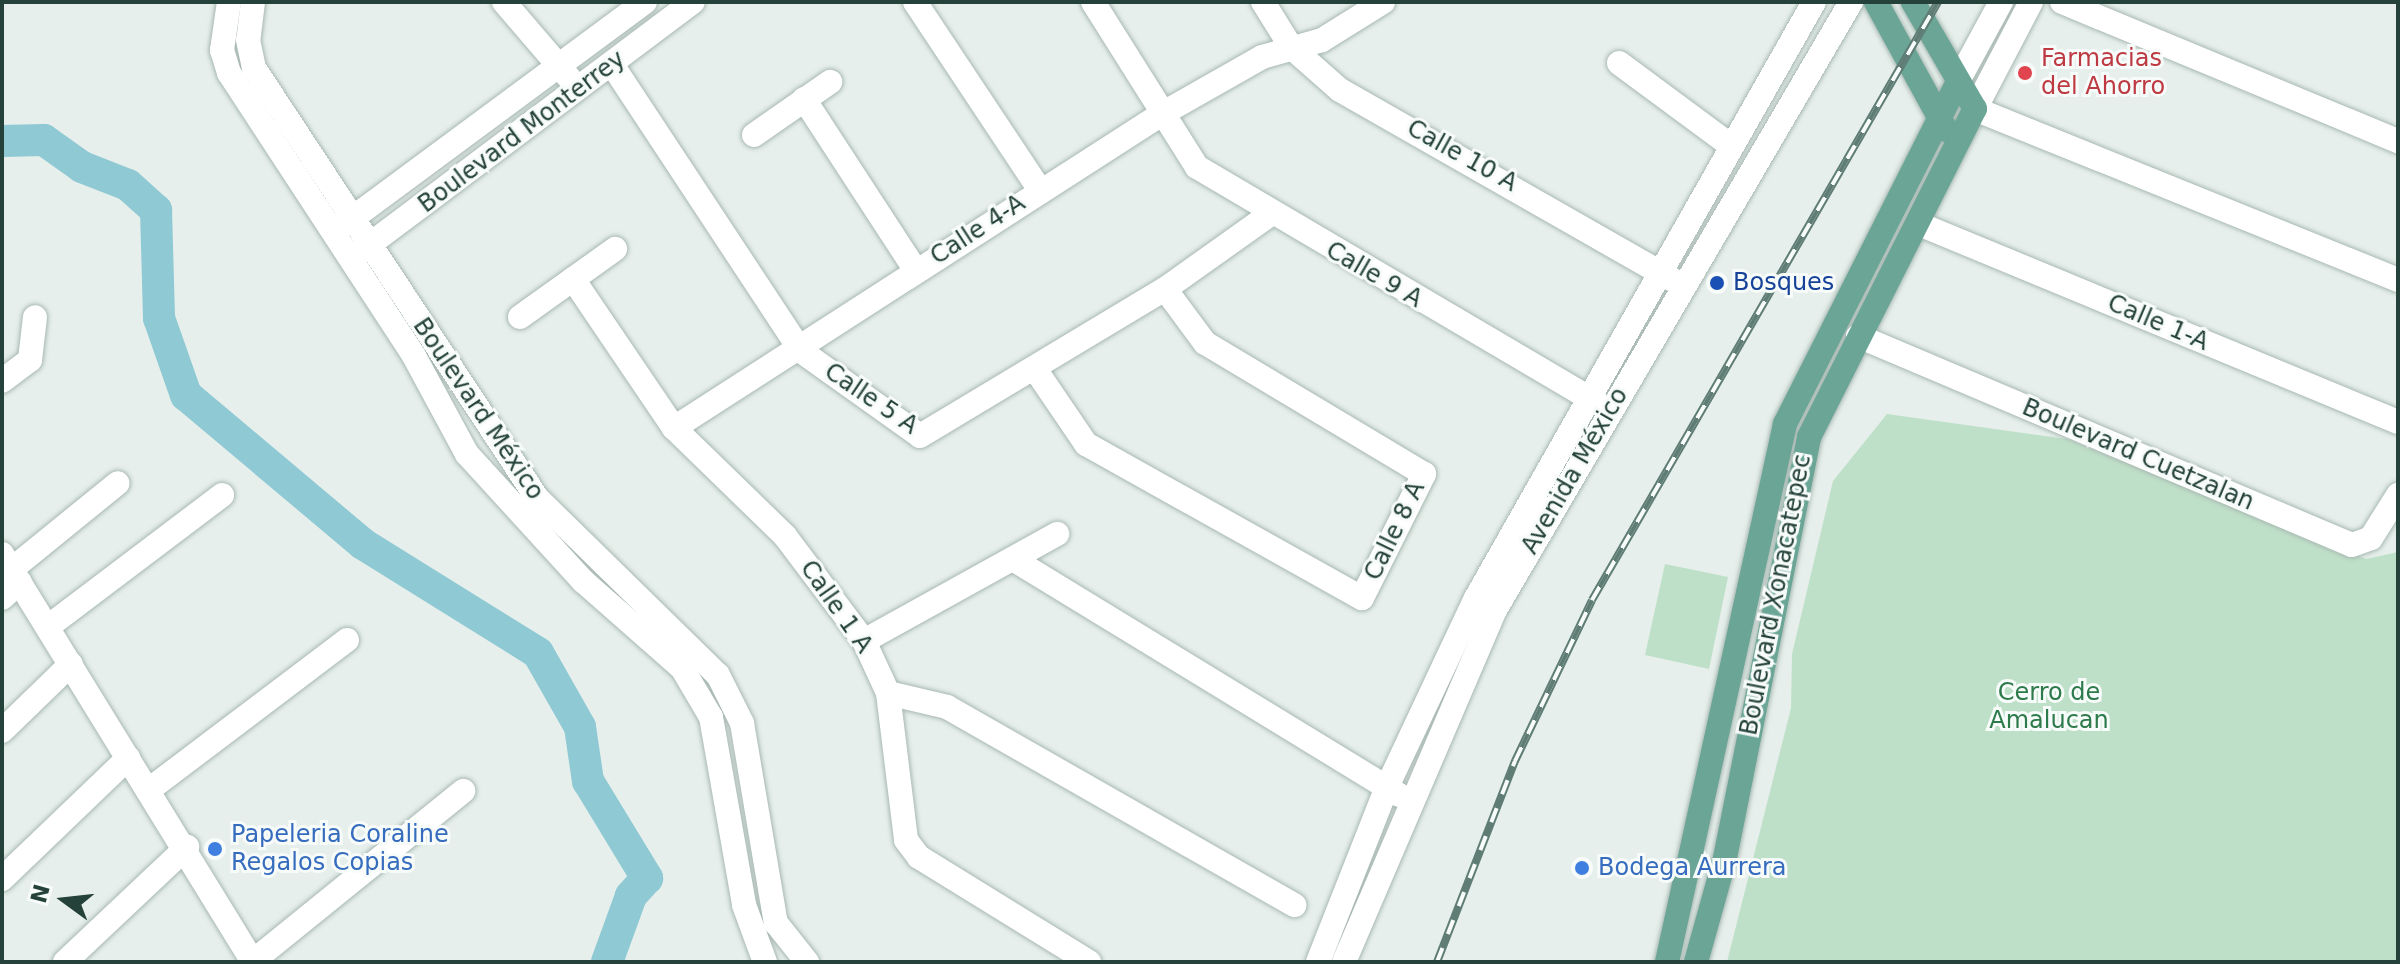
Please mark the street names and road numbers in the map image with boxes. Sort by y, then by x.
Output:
street label: Boulevard Monterrey [413,45,631,219]
street label: Calle 10 A [1402,114,1522,198]
street label: Calle 4-A [925,189,1031,271]
street label: Calle 9 A [1321,236,1427,314]
street label: Calle 1-A [2103,289,2213,357]
street label: Boulevard México [407,313,549,505]
street label: Calle 5 A [819,357,923,441]
street label: Avenida México [1516,383,1634,559]
street label: Boulevard Cuetzalan [2018,393,2258,517]
street label: Boulevard Xonacatepec [1735,452,1817,738]
street label: Calle 8 A [1359,477,1431,585]
street label: Calle 1 A [794,555,878,659]

